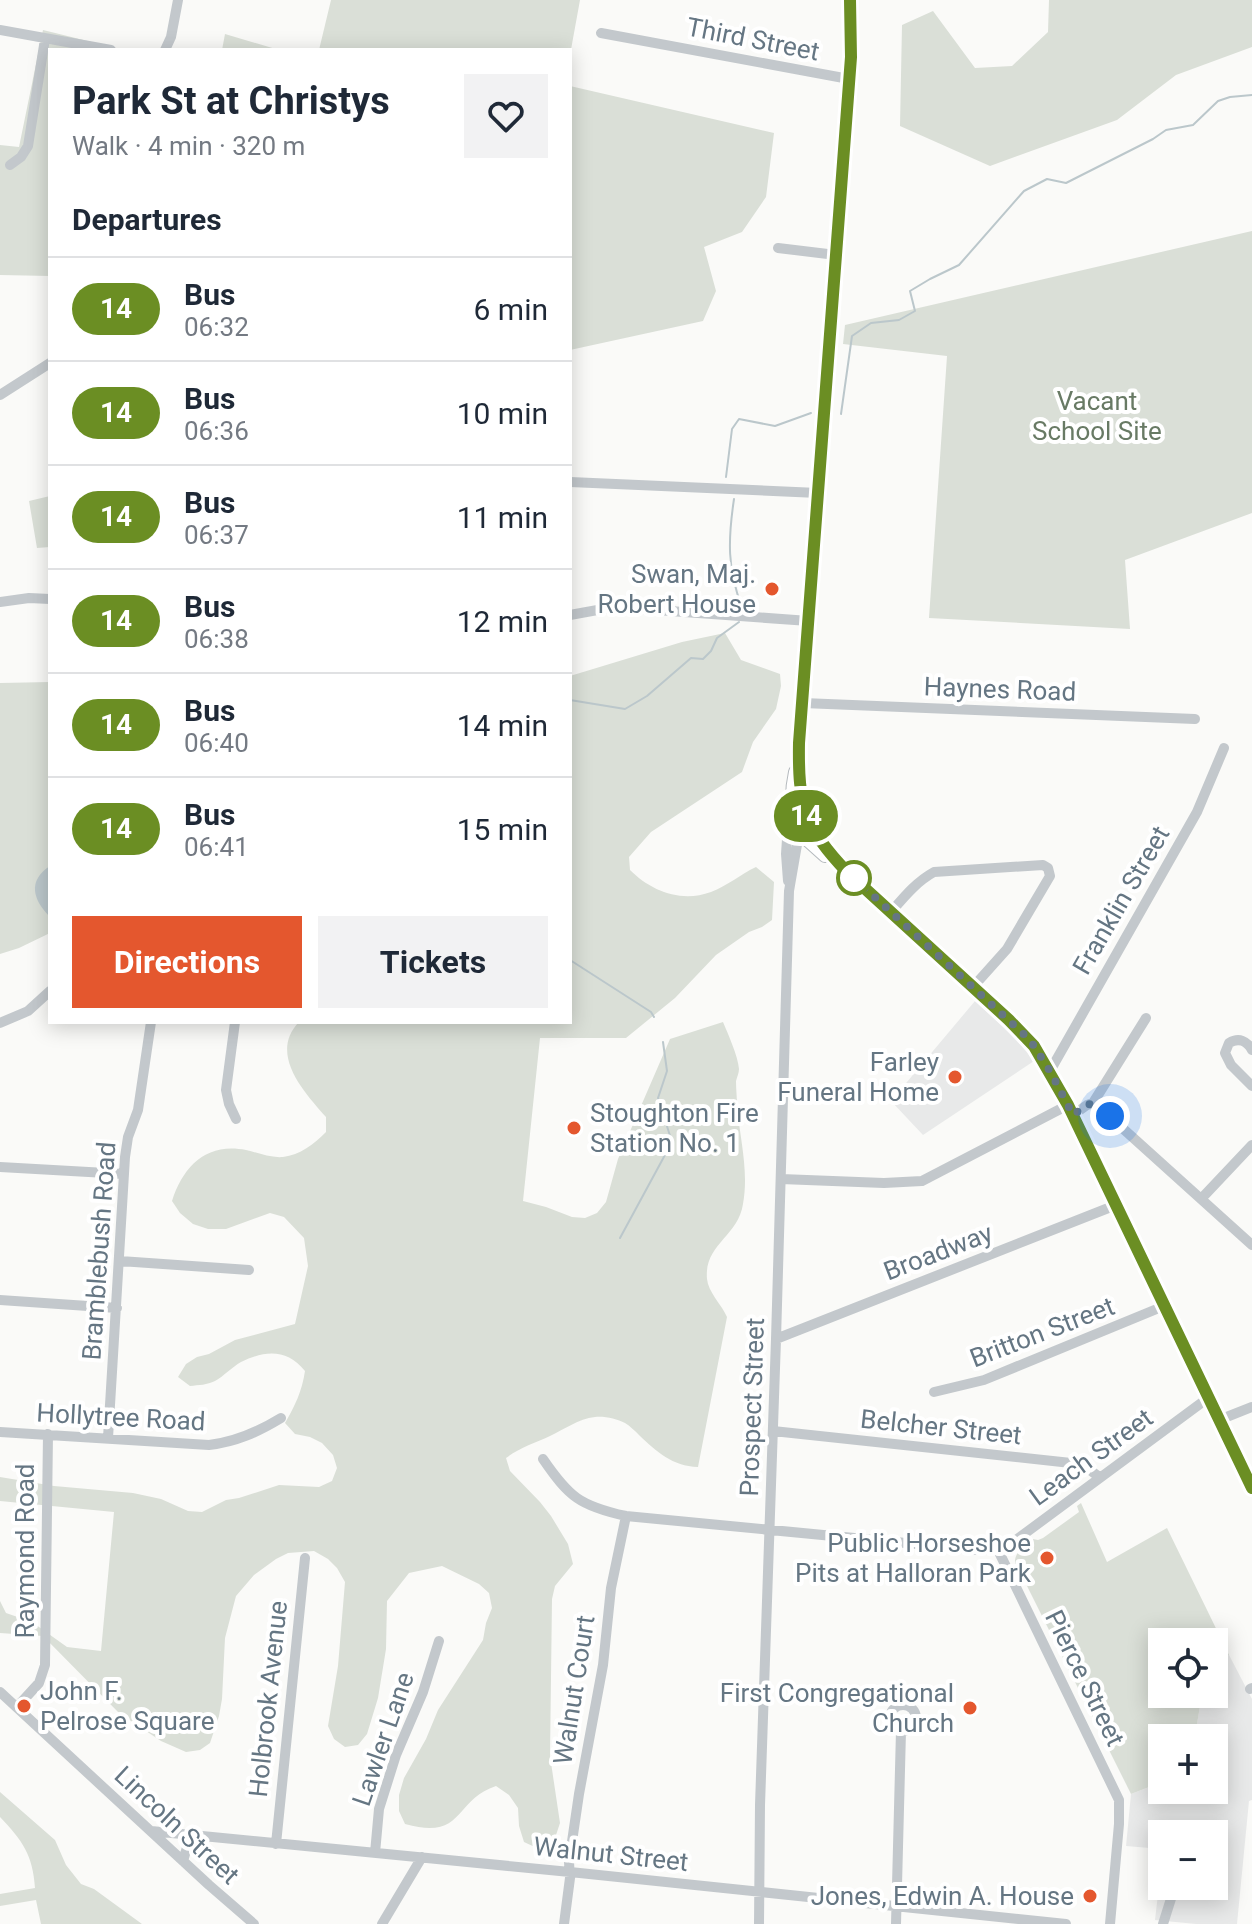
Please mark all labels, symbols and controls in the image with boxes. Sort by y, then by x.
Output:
street label: Third Street [684,11,822,67]
button: heart [464,74,548,158]
text: Park St at Christys [72,79,390,123]
text: Walk · 4 min · 320 m [72,131,305,161]
text: Departures [72,202,222,237]
text: Bus [184,277,235,312]
text: 14 [100,292,132,325]
text: 6 min [474,292,548,327]
text: 06:32 [184,312,249,342]
text: Bus [184,381,235,416]
park label: Vacant School Site [1032,386,1162,446]
text: 14 [100,396,132,429]
text: 10 min [457,396,548,431]
text: 06:36 [184,416,249,446]
text: Bus [184,485,235,520]
text: 14 [100,500,132,533]
text: 11 min [457,500,548,535]
text: 06:37 [184,520,249,550]
place label: Swan, Maj. Robert House [597,559,756,619]
marker: Swan, Maj. Robert House [763,580,781,598]
text: Bus [184,589,235,624]
text: 14 [100,604,132,637]
text: 12 min [457,604,548,639]
text: 06:38 [184,624,249,654]
street label: Haynes Road [923,671,1077,707]
text: Bus [184,693,235,728]
text: 14 [100,708,132,741]
text: 14 min [457,708,548,743]
text: 06:40 [184,728,249,758]
line badge: 14 [770,790,842,842]
text: Bus [184,797,235,832]
text: 14 [790,799,822,832]
text: 14 [100,812,132,845]
text: 15 min [457,812,548,847]
street label: Franklin Street [1066,821,1176,979]
text: 06:41 [184,832,249,862]
unlabelled marker [837,861,871,895]
button: Directions [72,916,302,1008]
button: Tickets [318,916,548,1008]
place label: Farley Funeral Home [777,1047,939,1107]
marker: Farley Funeral Home [946,1068,964,1086]
your location [1090,1096,1130,1136]
place label: Stoughton Fire Station No. 1 [590,1098,759,1158]
marker: Stoughton Fire Station No. 1 [565,1119,583,1137]
street label: Bramblebush Road [76,1141,122,1361]
street label: Broadway [879,1218,997,1286]
street label: Britton Street [966,1291,1118,1373]
street label: Prospect Street [734,1317,770,1497]
street label: Hollytree Road [36,1398,206,1436]
street label: Leach Street [1024,1402,1158,1512]
street label: Belcher Street [859,1404,1023,1450]
street label: Raymond Road [10,1463,40,1639]
place label: Public Horseshoe Pits at Halloran Park [795,1528,1032,1588]
marker: Public Horseshoe Pits at Halloran Park [1038,1549,1056,1567]
street label: Holbrook Avenue [243,1599,293,1799]
street label: Pierce Street [1039,1605,1131,1751]
street label: Walnut Court [547,1613,601,1767]
map controls [1148,1628,1228,1900]
button: locate [1148,1628,1228,1708]
street label: Lawler Lane [346,1668,420,1810]
place label: John F. Pelrose Square [40,1676,214,1736]
place label: First Congregational Church [720,1678,954,1738]
marker: John F. Pelrose Square [15,1697,33,1715]
marker: First Congregational Church [961,1699,979,1717]
button: + [1148,1724,1228,1804]
street label: Lincoln Street [109,1760,245,1890]
button: − [1148,1820,1228,1900]
street label: Walnut Street [532,1831,690,1877]
place label: Jones, Edwin A. House [811,1881,1074,1911]
marker: Jones, Edwin A. House [1081,1887,1099,1905]

